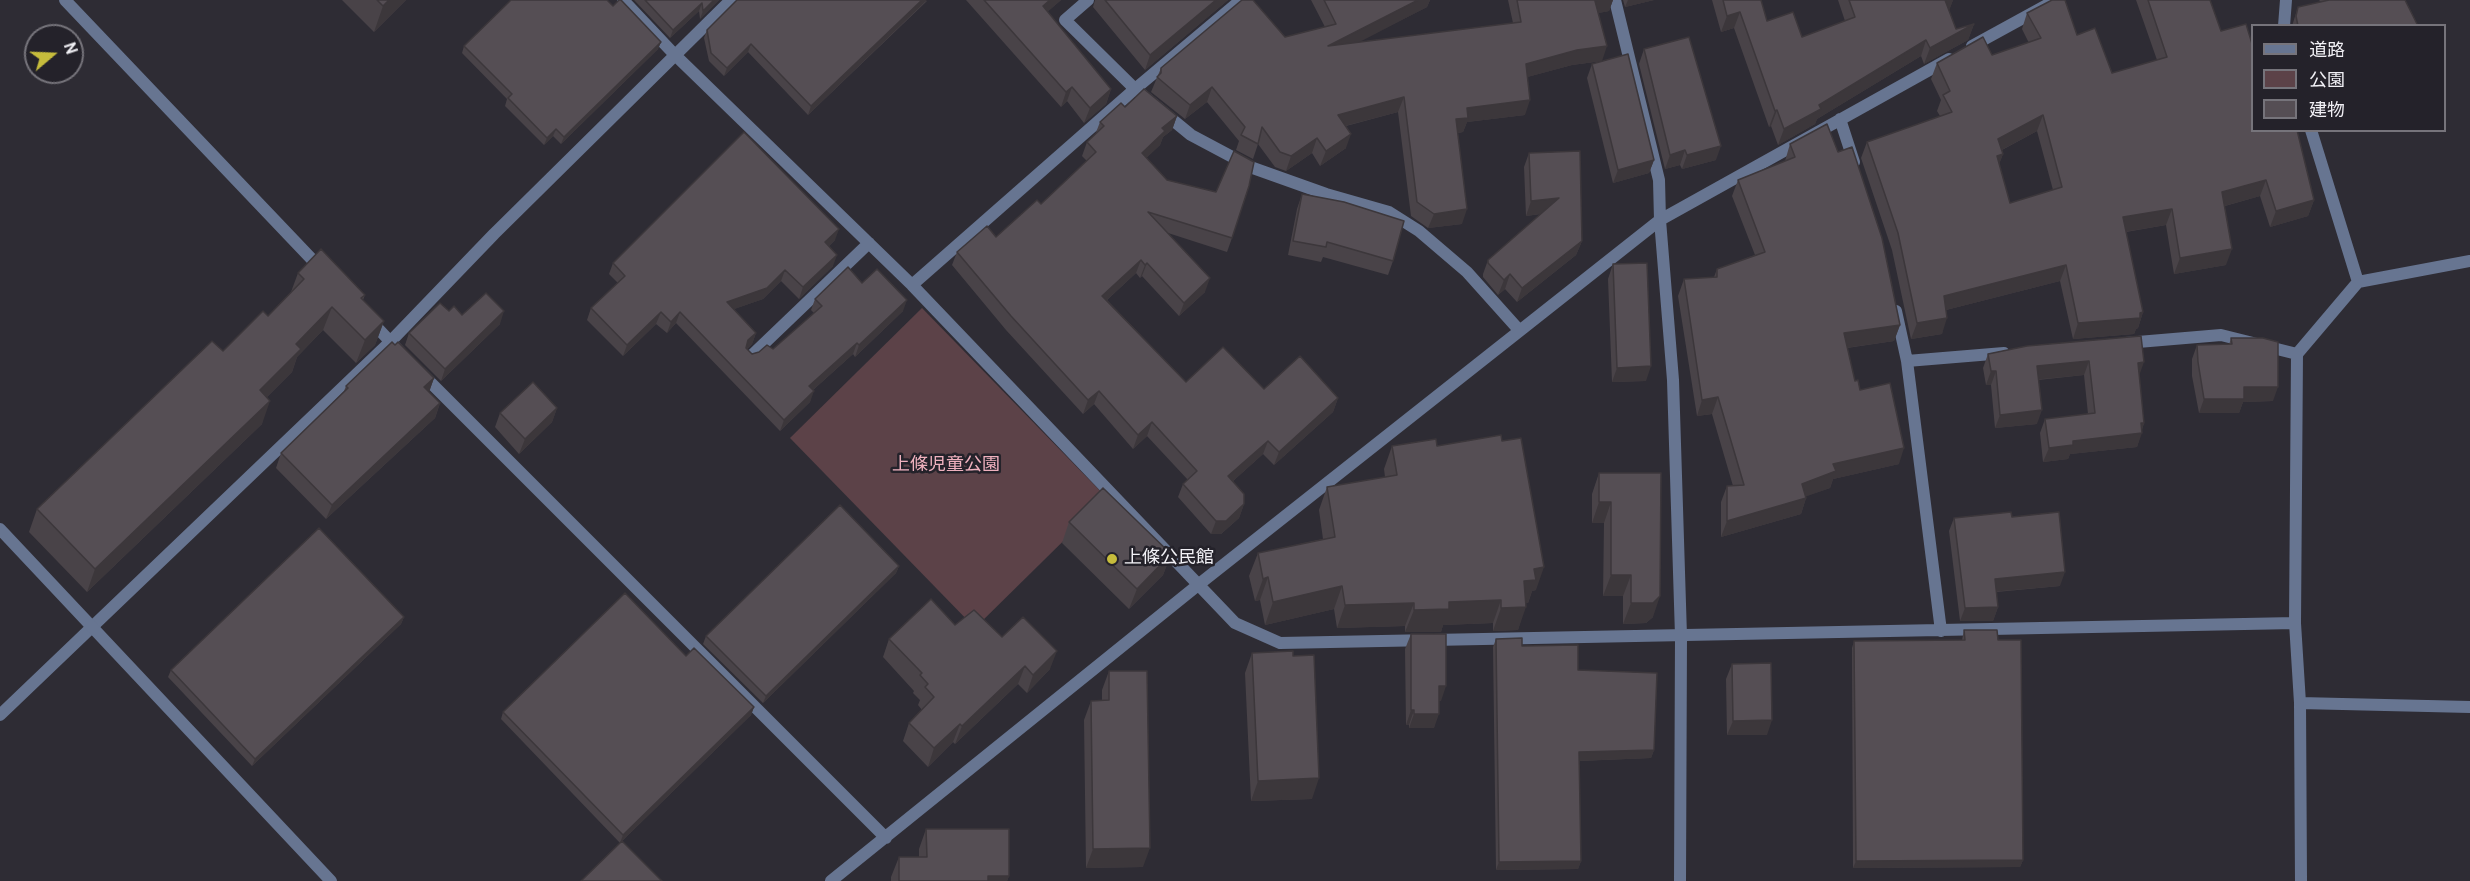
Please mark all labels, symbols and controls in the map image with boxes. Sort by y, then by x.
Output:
north arrow [24,24,84,84]
legend [2251,24,2446,132]
text: N [58,40,80,57]
text: 道路 [2309,40,2345,63]
text: 公園 [2309,70,2345,93]
text: 建物 [2309,100,2345,123]
park label: 上條児童公園 [892,455,1000,477]
place label: 上條公民館 [1124,548,1214,570]
marker: 上條公民館 [1105,552,1119,566]

